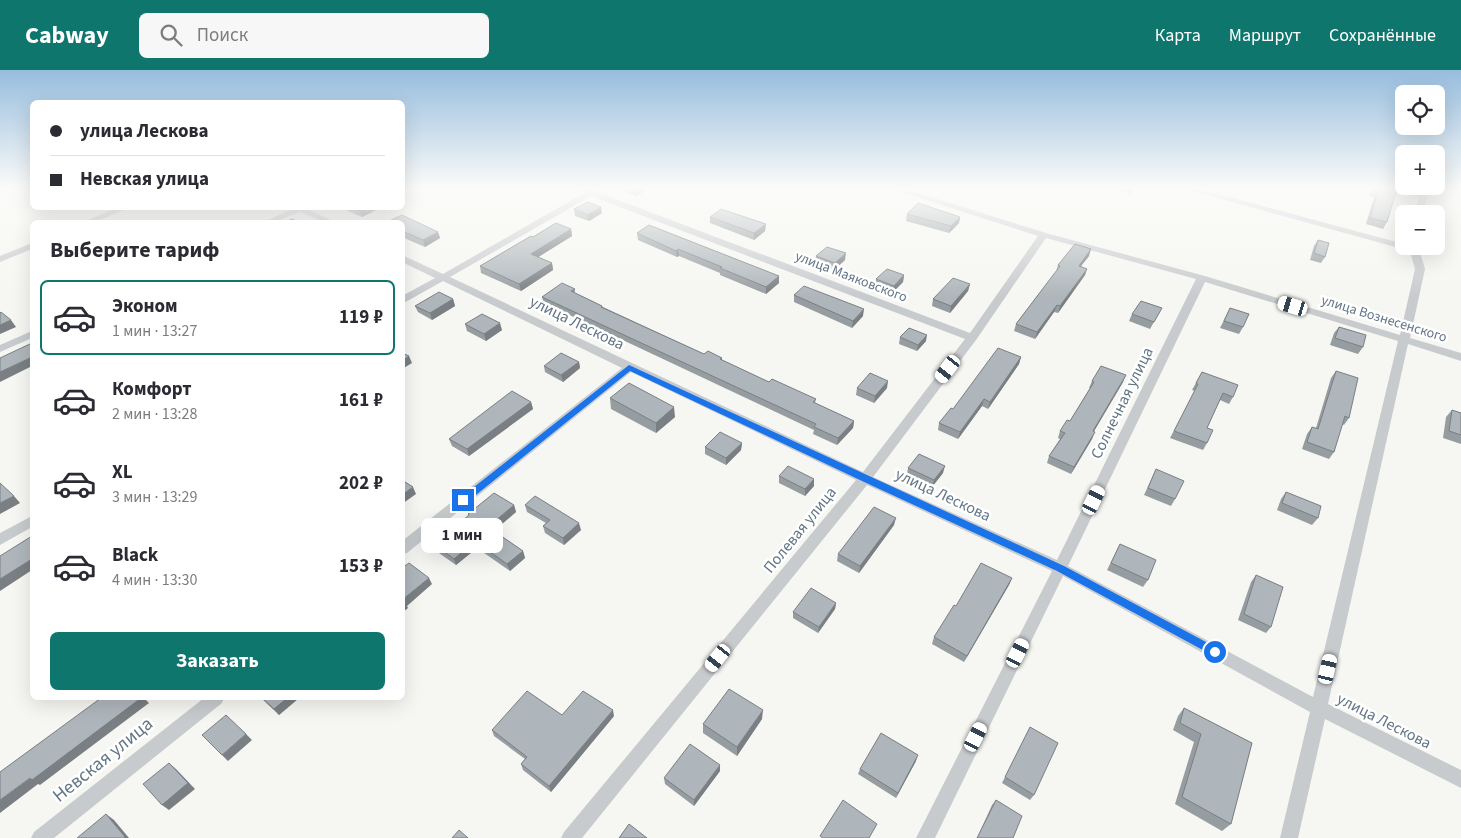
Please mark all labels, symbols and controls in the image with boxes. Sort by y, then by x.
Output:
search box [139,13,489,58]
text: Cabway [25,18,109,53]
icon: search [157,21,185,49]
text: Поиск [197,22,248,49]
text: Карта [1155,23,1201,48]
text: Маршрут [1229,23,1301,48]
text: Сохранённые [1329,23,1436,48]
map controls [1395,85,1445,255]
button: locate [1395,85,1445,135]
text: улица Лескова [80,118,209,145]
button: + [1395,145,1445,195]
text: Невская улица [80,166,209,193]
button: − [1395,205,1445,255]
text: Выберите тариф [50,234,220,266]
street label: улица Маяковского [792,246,910,308]
street label: улица Вознесенского [1319,290,1449,348]
street label: улица Лескова [526,291,628,355]
text: Эконом [112,293,178,320]
car [1276,294,1309,318]
icon: car [52,295,97,340]
text: 119 ₽ [339,304,383,331]
text: 1 мин · 13:27 [112,320,198,342]
street label: Солнечная улица [1085,343,1159,463]
car [932,353,963,385]
text: Комфорт [112,376,192,403]
icon: car [52,378,97,423]
text: 161 ₽ [339,387,383,414]
text: 2 мин · 13:28 [112,403,198,425]
text: XL [112,459,133,486]
icon: car [52,461,97,506]
street label: улица Лескова [892,463,994,527]
text: 202 ₽ [339,470,383,497]
street label: Полевая улица [758,482,842,578]
car [1080,483,1107,517]
text: 3 мин · 13:29 [112,486,198,508]
route end [452,489,474,511]
callout: 1 мин [422,518,504,552]
text: 1 мин [442,524,482,546]
text: Black [112,542,158,569]
icon: car [52,544,97,589]
text: 153 ₽ [339,553,383,580]
text: 4 мин · 13:30 [112,569,198,591]
button: Заказать [50,632,385,690]
car [1004,636,1031,670]
route start [1204,641,1226,663]
car [702,642,733,674]
car [1317,653,1338,685]
street label: улица Лескова [1333,688,1435,754]
street label: Невская улица [47,711,159,809]
car [962,720,989,754]

